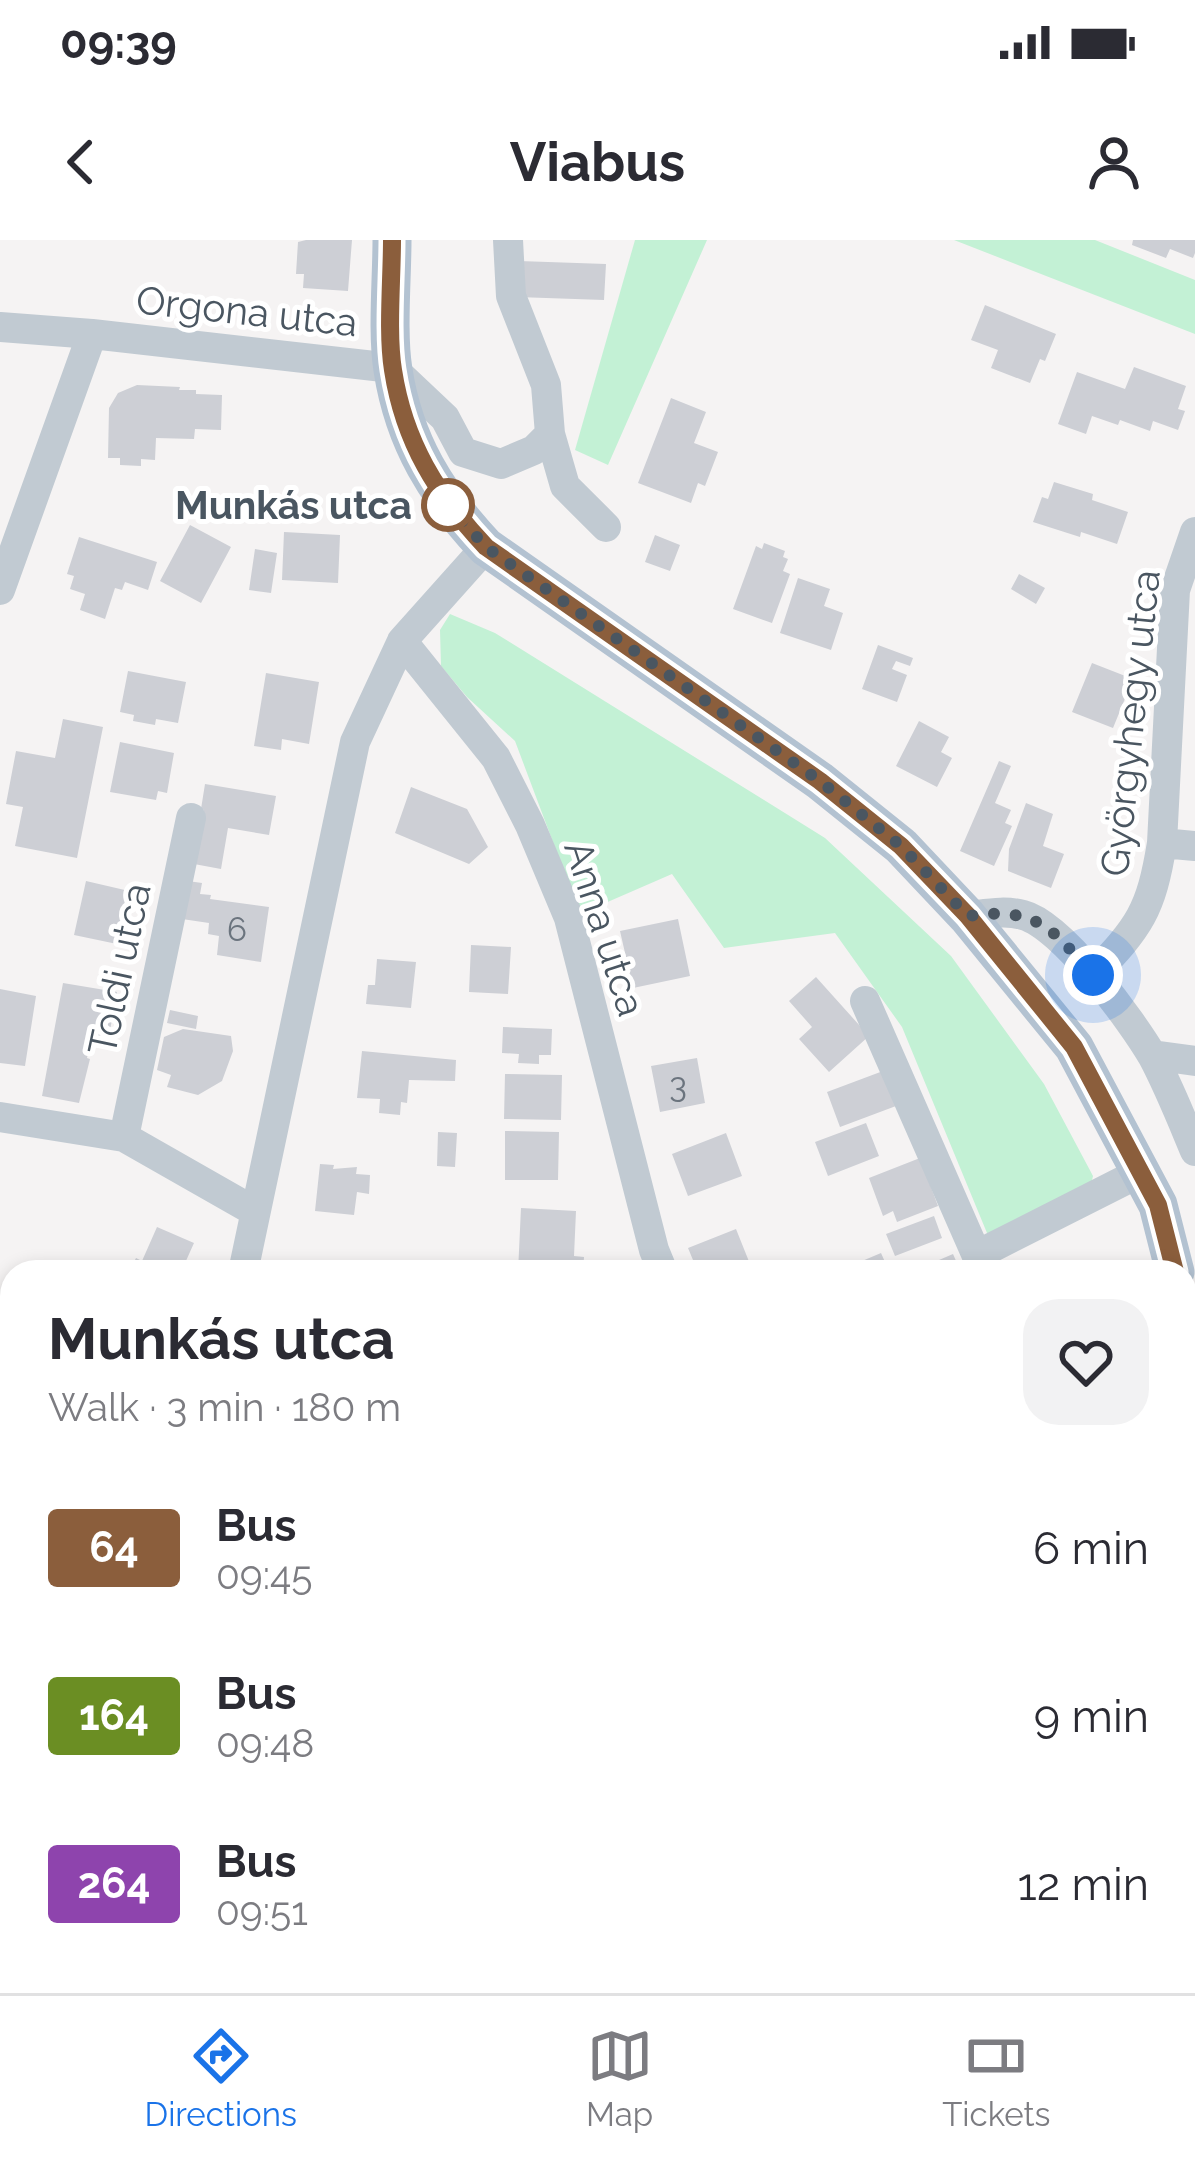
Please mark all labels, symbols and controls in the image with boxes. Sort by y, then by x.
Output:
text: 09:39 [60,16,177,69]
icon: back [48,129,114,195]
icon: person [1081,129,1147,195]
text: Viabus [510,130,685,194]
street label: Orgona utca [134,277,360,345]
marker: Munkás utca [423,480,473,530]
place label: Munkás utca [175,482,412,528]
street label: Györgyhegy utca [1091,568,1169,878]
street label: Anna utca [555,835,655,1021]
street label: Toldi utca [78,879,160,1059]
house number: 6 [227,910,247,949]
your location [1063,945,1123,1005]
house number: 3 [669,1066,687,1105]
button: heart [1023,1299,1149,1425]
text: Munkás utca [48,1305,395,1372]
text: Walk · 3 min · 180 m [48,1384,401,1430]
text: Bus [216,1499,297,1552]
text: 6 min [1033,1522,1149,1575]
text: 64 [89,1523,139,1572]
text: 09:45 [216,1552,313,1598]
text: Bus [216,1667,297,1720]
text: 9 min [1034,1690,1149,1743]
text: 164 [79,1691,149,1740]
text: 09:48 [216,1720,314,1766]
text: Bus [216,1835,297,1888]
text: 12 min [1017,1858,1149,1911]
text: 264 [77,1859,151,1908]
text: 09:51 [216,1888,308,1934]
tab: Directions [145,2023,297,2134]
tab: Map [586,2023,653,2134]
tab: Tickets [942,2023,1050,2134]

